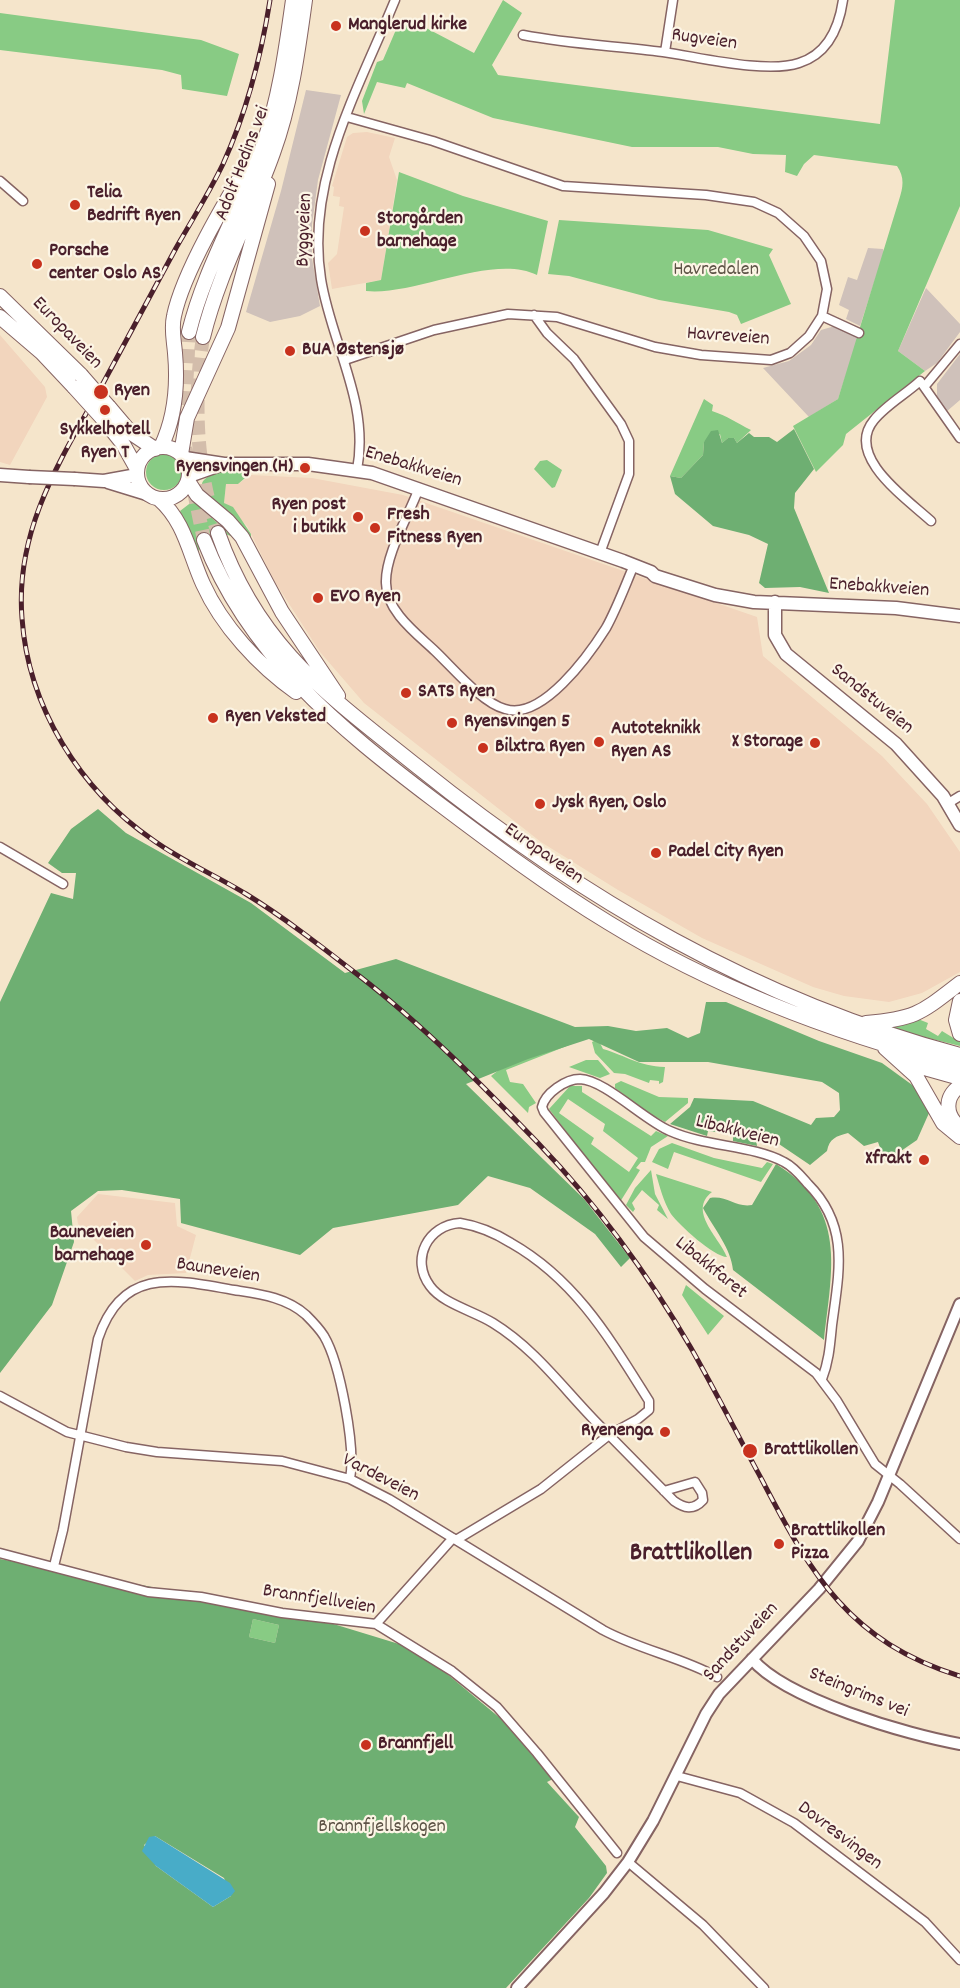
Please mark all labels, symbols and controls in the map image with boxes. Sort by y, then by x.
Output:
place label: Manglerud kirke [348,14,467,38]
marker: Manglerud kirke [329,19,343,33]
street label: Rugveien [670,25,738,57]
street label: Adolf Hedins vei [211,103,277,225]
place label: Telia Bedrift Ryen [87,182,181,229]
street label: Byggveien [293,193,319,267]
marker: Telia Bedrift Ryen [68,198,82,212]
place label: Storgården barnehage [377,208,463,255]
marker: Storgården barnehage [358,224,372,238]
place label: Porsche center Oslo AS [49,240,161,287]
marker: Porsche center Oslo AS [30,257,44,271]
park label: Havredalen [673,259,759,283]
street label: Europaveien [26,293,106,375]
street label: Havreveien [686,323,770,353]
place label: BUA Østensjø [302,339,404,363]
marker: BUA Østensjø [283,344,297,358]
place label: Ryen [114,380,150,404]
marker: Ryen [92,383,110,401]
marker: Sykkelhotell Ryen T [98,403,112,417]
place label: Sykkelhotell Ryen T [60,419,150,466]
street label: Enebakkveien [361,442,465,494]
place label: Ryensvingen (H) [176,456,293,480]
marker: Ryensvingen (H) [298,461,312,475]
place label: Ryen post i butikk [272,494,346,541]
place label: Fresh Fitness Ryen [387,504,482,551]
marker: Ryen post i butikk [351,510,365,524]
marker: Fresh Fitness Ryen [368,521,382,535]
street label: Enebakkveien [828,574,930,604]
place label: EVO Ryen [330,586,401,610]
marker: EVO Ryen [311,591,325,605]
street label: Sandstuveien [825,659,917,741]
place label: SATS Ryen [418,681,495,705]
marker: SATS Ryen [399,686,413,700]
place label: Ryen Veksted [225,706,326,730]
marker: Ryen Veksted [206,711,220,725]
place label: Ryensvingen 5 [464,711,570,735]
marker: Ryensvingen 5 [445,716,459,730]
place label: Autoteknikk Ryen AS [611,718,700,765]
place label: X Storage [732,731,803,755]
marker: Autoteknikk Ryen AS [592,735,606,749]
place label: Bilxtra Ryen [495,736,585,760]
marker: X Storage [808,736,822,750]
marker: Bilxtra Ryen [476,741,490,755]
place label: Jysk Ryen, Oslo [552,792,666,816]
marker: Jysk Ryen, Oslo [533,797,547,811]
street label: Europaveien [499,819,587,891]
place label: Padel City Ryen [668,841,783,865]
marker: Padel City Ryen [649,846,663,860]
street label: Libakkveien [693,1111,781,1155]
place label: Xfrakt [866,1148,912,1172]
marker: Xfrakt [917,1153,931,1167]
place label: Bauneveien barnehage [50,1222,134,1269]
street label: Libakkfaret [669,1233,751,1305]
marker: Bauneveien barnehage [139,1238,153,1252]
street label: Bauneveien [174,1254,262,1290]
place label: Ryenenga [581,1420,653,1444]
marker: Ryenenga [658,1425,672,1439]
place label: Brattlikollen [764,1439,858,1463]
marker: Brattlikollen [741,1442,759,1460]
street label: Vardeveien [337,1449,423,1509]
place label: Brattlikollen Pizza [791,1520,885,1567]
marker: Brattlikollen Pizza [772,1537,786,1551]
district label: Brattlikollen [630,1539,752,1571]
street label: Brannfjellveien [261,1580,377,1622]
street label: Sandstuveien [699,1598,785,1688]
street label: Steingrims vei [805,1663,911,1725]
place label: Brannfjell [378,1733,453,1757]
marker: Brannfjell [359,1738,373,1752]
street label: Dovresvingen [792,1797,886,1877]
park label: Brannfjellskogen [318,1816,446,1840]

